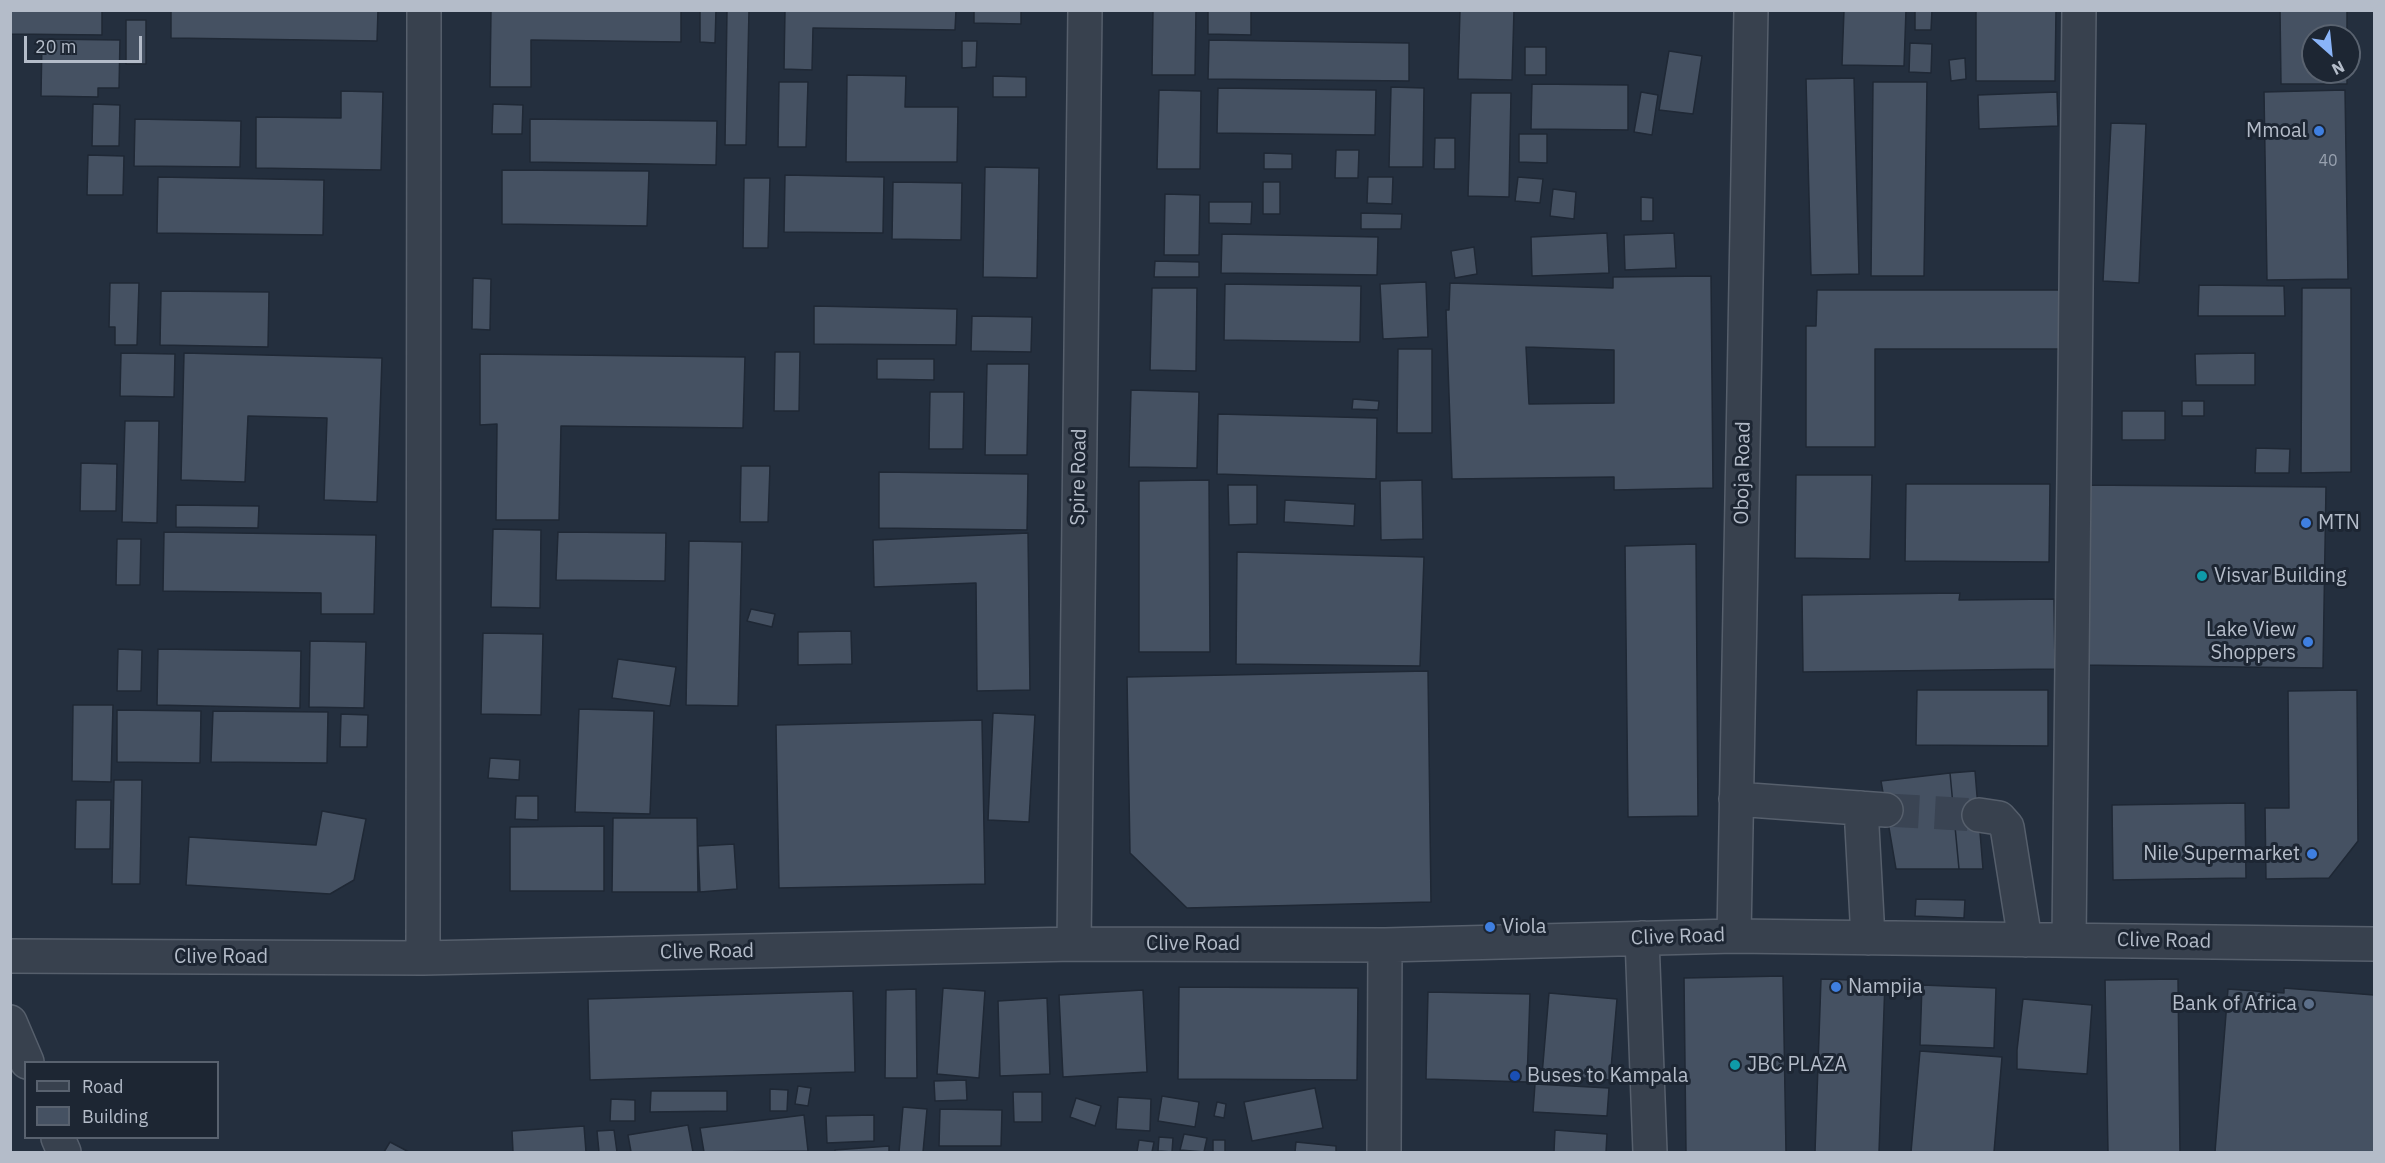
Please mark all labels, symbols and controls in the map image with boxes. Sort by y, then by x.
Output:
scale bar [27,24,146,62]
north arrow [2301,24,2361,84]
text: 20 m [35,35,77,58]
text: N [2329,57,2348,80]
place label: Mmoal [2246,119,2307,143]
marker: Mmoal [2312,124,2326,138]
house number: 40 [2318,151,2338,171]
street label: Oboja Road [1730,421,1756,525]
street label: Spire Road [1066,428,1092,526]
place label: MTN [2318,511,2360,535]
marker: MTN [2299,516,2313,530]
place label: Visvar Building [2214,564,2346,588]
marker: Visvar Building [2195,569,2209,583]
place label: Lake View Shoppers [2206,618,2296,665]
marker: Lake View Shoppers [2301,635,2315,649]
place label: Nile Supermarket [2143,842,2300,866]
marker: Nile Supermarket [2305,847,2319,861]
place label: Viola [1502,915,1546,939]
marker: Viola [1483,920,1497,934]
street label: Clive Road [1630,923,1726,951]
street label: Clive Road [2117,928,2211,954]
street label: Clive Road [1146,932,1240,956]
street label: Clive Road [660,939,754,965]
street label: Clive Road [174,945,268,969]
place label: Nampija [1848,975,1923,999]
marker: Nampija [1829,980,1843,994]
place label: Bank of Africa [2172,992,2297,1016]
marker: Bank of Africa [2302,997,2316,1011]
place label: JBC PLAZA [1747,1053,1847,1077]
marker: JBC PLAZA [1728,1058,1742,1072]
legend [24,1061,219,1139]
place label: Buses to Kampala [1527,1064,1688,1088]
marker: Buses to Kampala [1508,1069,1522,1083]
text: Road [82,1075,123,1098]
text: Building [82,1105,148,1128]

